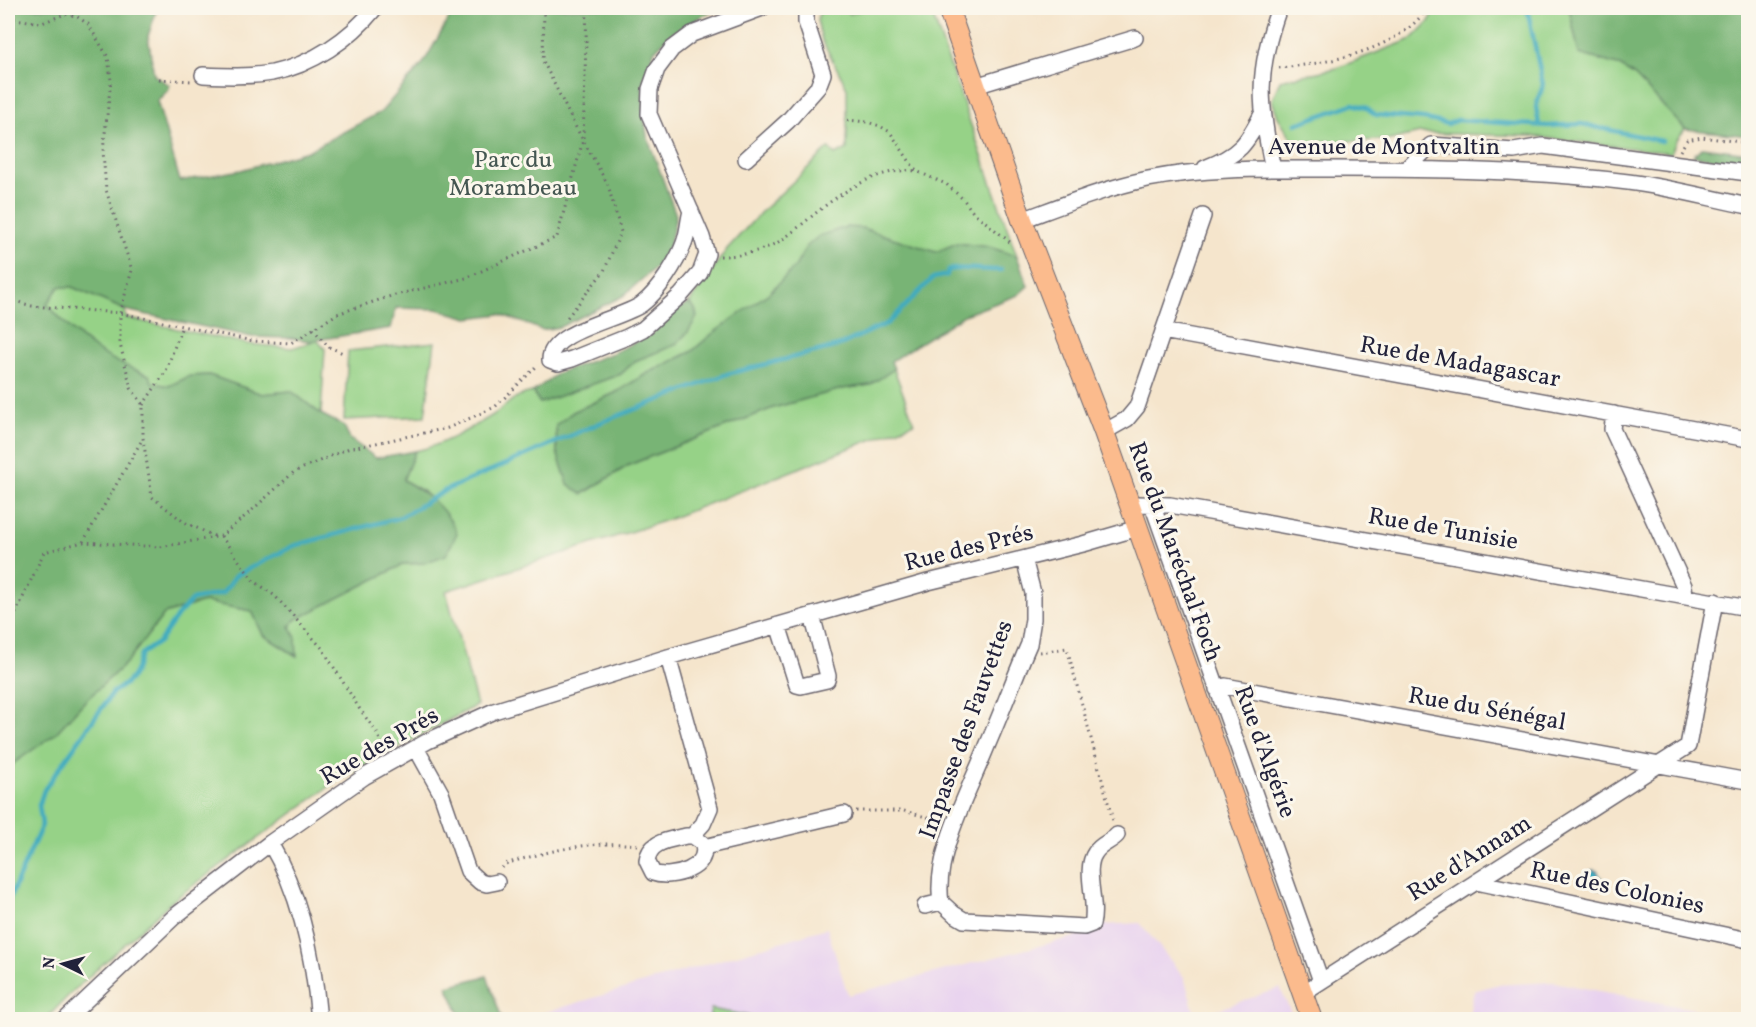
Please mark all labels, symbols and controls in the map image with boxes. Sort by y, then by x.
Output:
street label: Avenue de Montvaltin [1268,131,1500,165]
park label: Parc du Morambeau [449,144,577,206]
street label: Rue de Madagascar [1357,329,1563,397]
street label: Rue du Maréchal Foch [1118,437,1230,667]
street label: Rue de Tunisie [1365,500,1521,560]
street label: Rue des Prés [901,517,1037,581]
street label: Impasse des Fauvettes [912,616,1022,844]
street label: Rue du Sénégal [1405,679,1569,741]
street label: Rue d'Algérie [1224,681,1304,823]
street label: Rue des Prés [314,699,446,795]
street label: Rue d'Annam [1401,807,1539,911]
street label: Rue des Colonies [1527,854,1707,924]
north arrow [33,934,93,994]
text: N [39,956,62,970]

